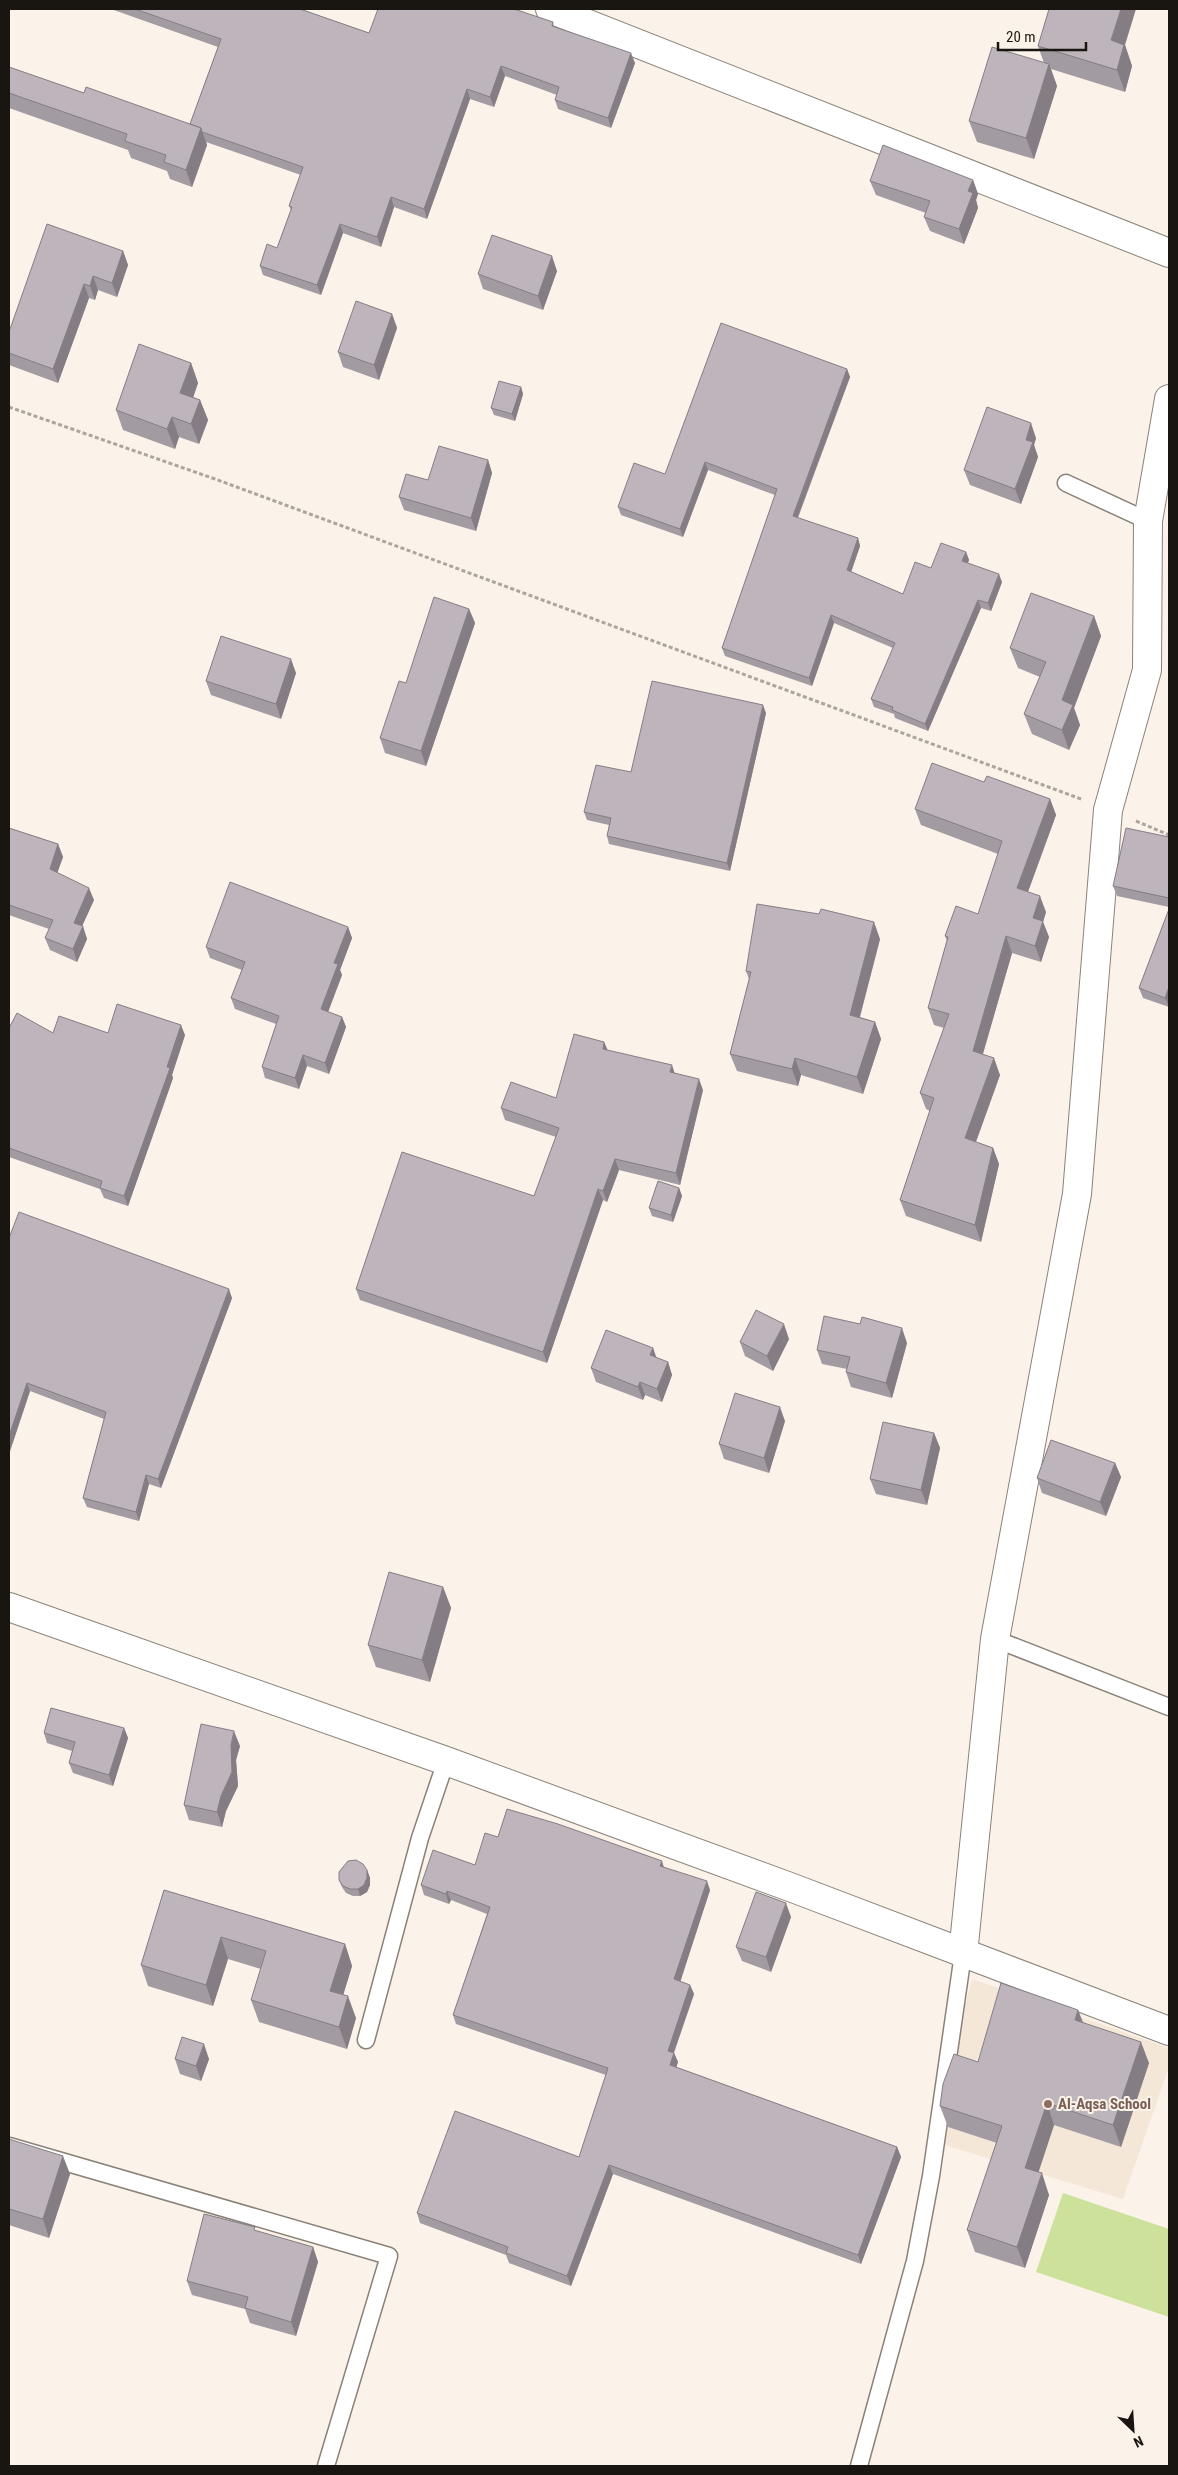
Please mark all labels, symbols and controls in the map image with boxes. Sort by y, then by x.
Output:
scale bar [998,20,1086,52]
text: 20 m [1006,28,1036,46]
place label: Al-Aqsa School [1058,2095,1151,2113]
marker: Al-Aqsa School [1042,2098,1054,2110]
north arrow [1108,2405,1158,2455]
text: N [1131,2433,1146,2451]

